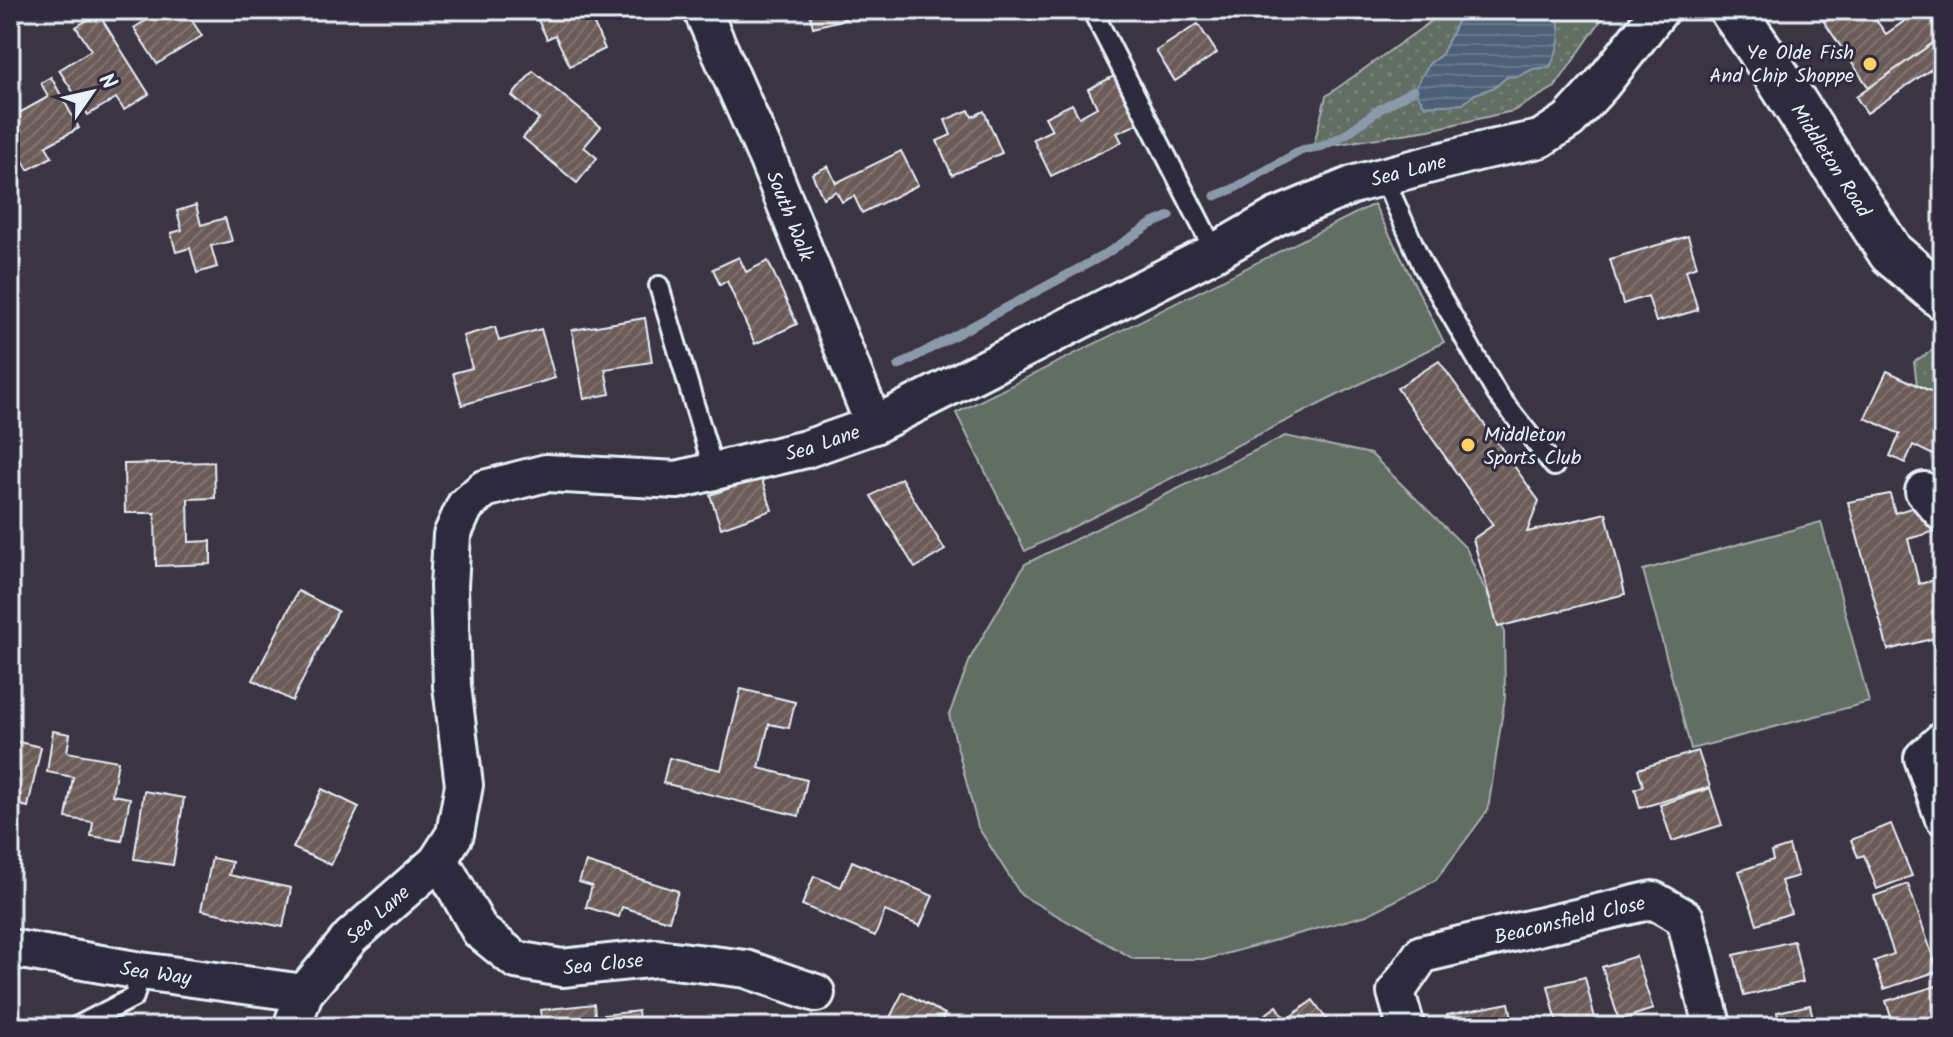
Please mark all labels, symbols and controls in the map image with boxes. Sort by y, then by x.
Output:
place label: Ye Olde Fish And Chip Shoppe [1710,38,1854,93]
north arrow [52,52,132,132]
marker: Ye Olde Fish And Chip Shoppe [1861,55,1879,73]
text: N [88,67,125,98]
street label: Middleton Road [1781,98,1879,225]
street label: Sea Lane [1368,147,1450,197]
street label: South Walk [756,166,821,267]
street label: Sea Lane [782,417,865,471]
place label: Middleton Sports Club [1484,420,1582,475]
marker: Middleton Sports Club [1459,436,1477,454]
street label: Sea Lane [339,878,418,953]
street label: Beaconsfield Close [1491,888,1649,955]
street label: Sea Close [562,946,645,986]
street label: Sea Way [117,954,194,996]

